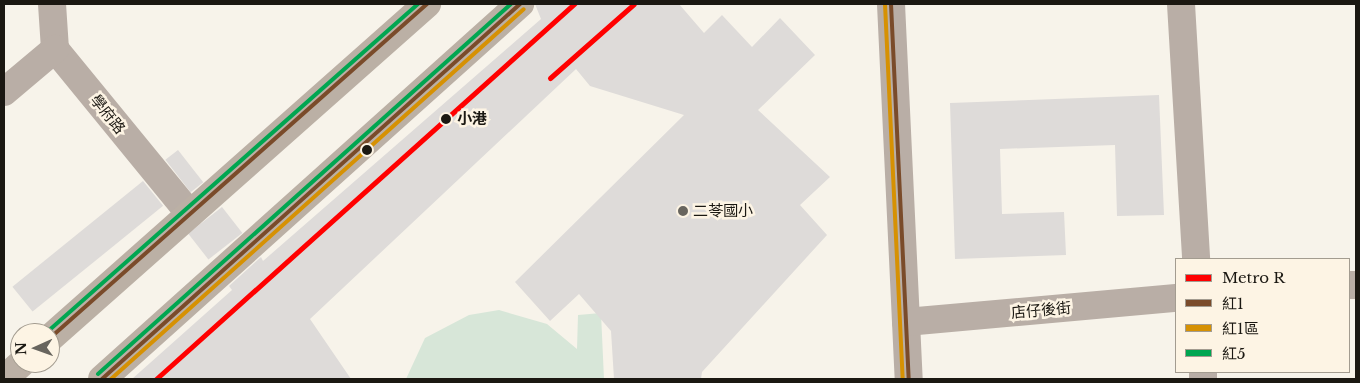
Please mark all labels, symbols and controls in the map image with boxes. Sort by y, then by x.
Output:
street label: 學府路 [87,91,129,137]
place label: 小港 [457,110,487,128]
marker: 小港 [439,112,453,126]
unlabelled marker [362,145,372,155]
place label: 二苓國小 [693,202,753,220]
marker: 二苓國小 [677,205,689,217]
legend [1175,258,1350,373]
text: Metro R [1222,268,1285,287]
text: 紅1 [1222,294,1244,313]
street label: 店仔後街 [1010,298,1072,322]
text: 紅1區 [1222,319,1259,338]
north arrow [10,323,60,373]
text: N [12,342,30,355]
text: 紅5 [1222,344,1246,363]

